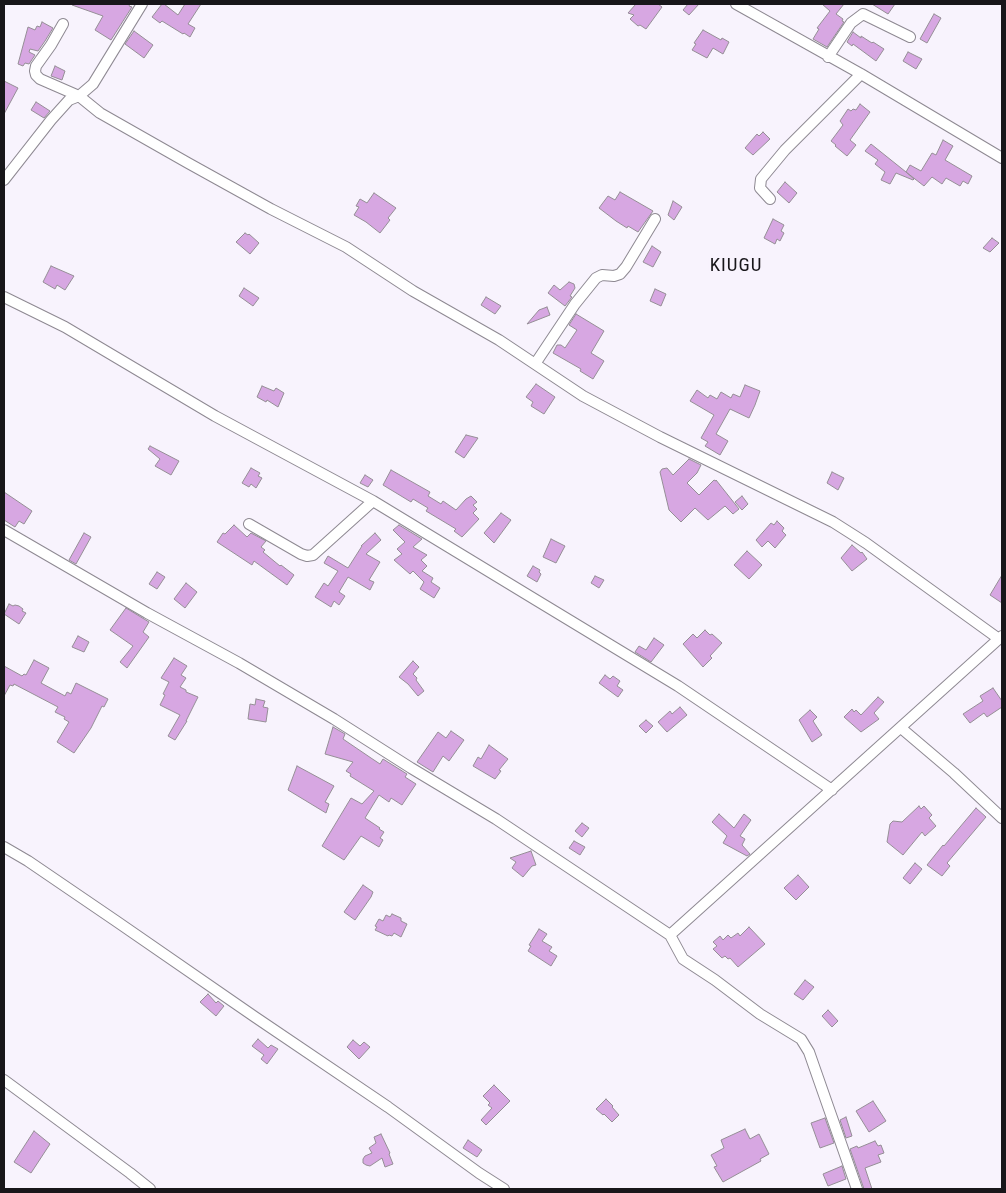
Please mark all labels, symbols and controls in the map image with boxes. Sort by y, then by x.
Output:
district label: KIUGU [709,255,763,277]

